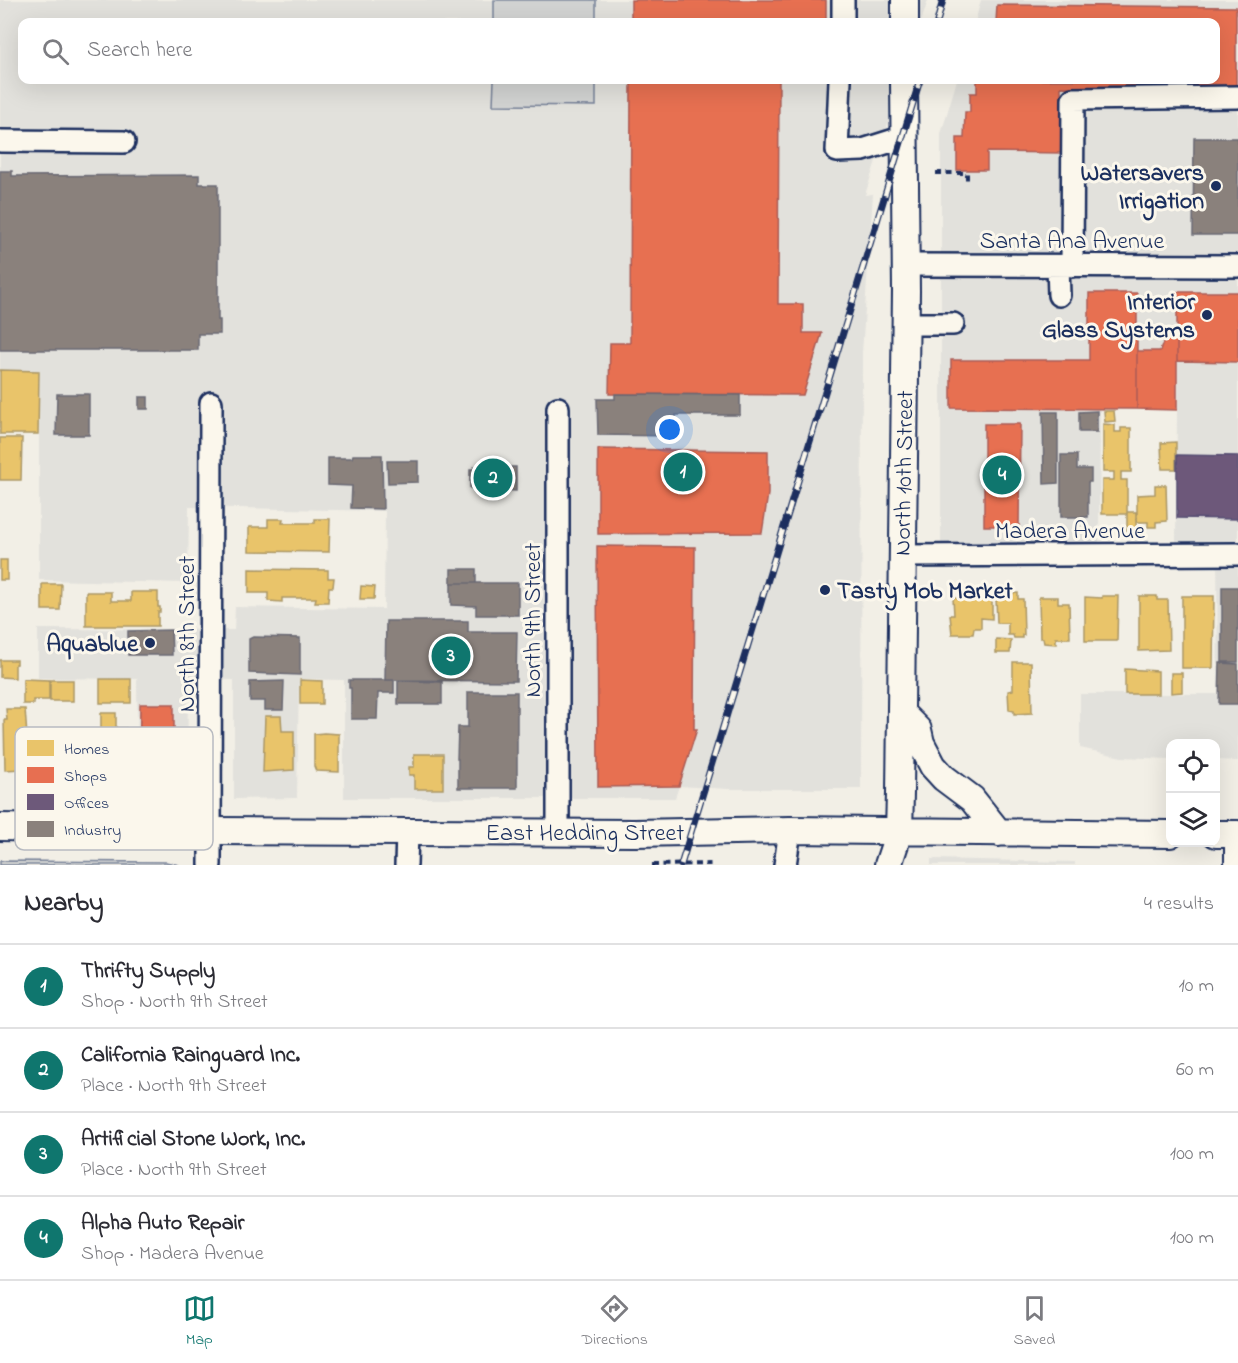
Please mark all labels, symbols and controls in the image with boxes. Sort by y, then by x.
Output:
search box [18,18,1220,84]
icon: search [39,35,72,68]
text: Search here [87,35,192,67]
place label: Watersavers Irrigation [1081,157,1204,221]
marker: Watersavers Irrigation [1209,179,1223,193]
street label: Santa Ana Avenue [980,225,1165,260]
place label: Interior Glass Systems [1042,286,1196,350]
marker: Interior Glass Systems [1200,308,1214,322]
street label: North 10th Street [887,390,924,556]
your location [655,415,684,444]
pin: 1 [664,450,702,494]
pin: 4 [982,452,1022,498]
pin: 2 [474,456,512,500]
street label: Madera Avenue [995,515,1145,550]
street label: North 9th Street [517,543,552,697]
street label: North 8th Street [171,556,206,712]
place label: Tasty Mob Market [837,575,1014,611]
marker: Tasty Mob Market [818,583,832,597]
place label: Aquablue [46,628,139,663]
pin: 3 [432,634,470,678]
marker: Aquablue [143,636,157,650]
legend [15,727,213,850]
text: Homes [64,738,109,762]
map controls [1166,739,1220,847]
button: locate [1166,739,1220,793]
text: Shops [64,765,107,789]
text: Offices [64,792,109,816]
button: layers [1166,793,1220,847]
street label: East Hedding Street [486,817,684,852]
text: Industry [64,819,121,843]
text: Nearby [24,885,103,923]
text: 4 results [1144,890,1214,919]
text: Thrifty Supply [81,956,215,988]
text: 1 [40,972,47,1001]
text: 10 m [1178,972,1214,1001]
text: Shop · North 9th Street [81,988,268,1017]
text: California Rainguard Inc. [81,1040,300,1072]
text: 2 [39,1056,48,1085]
text: 60 m [1176,1056,1214,1085]
text: Place · North 9th Street [81,1072,267,1101]
text: Artificial Stone Work, Inc. [81,1124,305,1156]
text: 3 [39,1140,48,1169]
text: 100 m [1170,1140,1214,1169]
text: Place · North 9th Street [81,1156,267,1185]
text: Alpha Auto Repair [81,1208,244,1240]
text: 4 [39,1224,48,1253]
text: 100 m [1170,1224,1214,1253]
text: Shop · Madera Avenue [81,1240,264,1269]
tab: Map [183,1292,216,1352]
tab: Directions [581,1292,648,1352]
tab: Saved [1013,1292,1055,1352]

